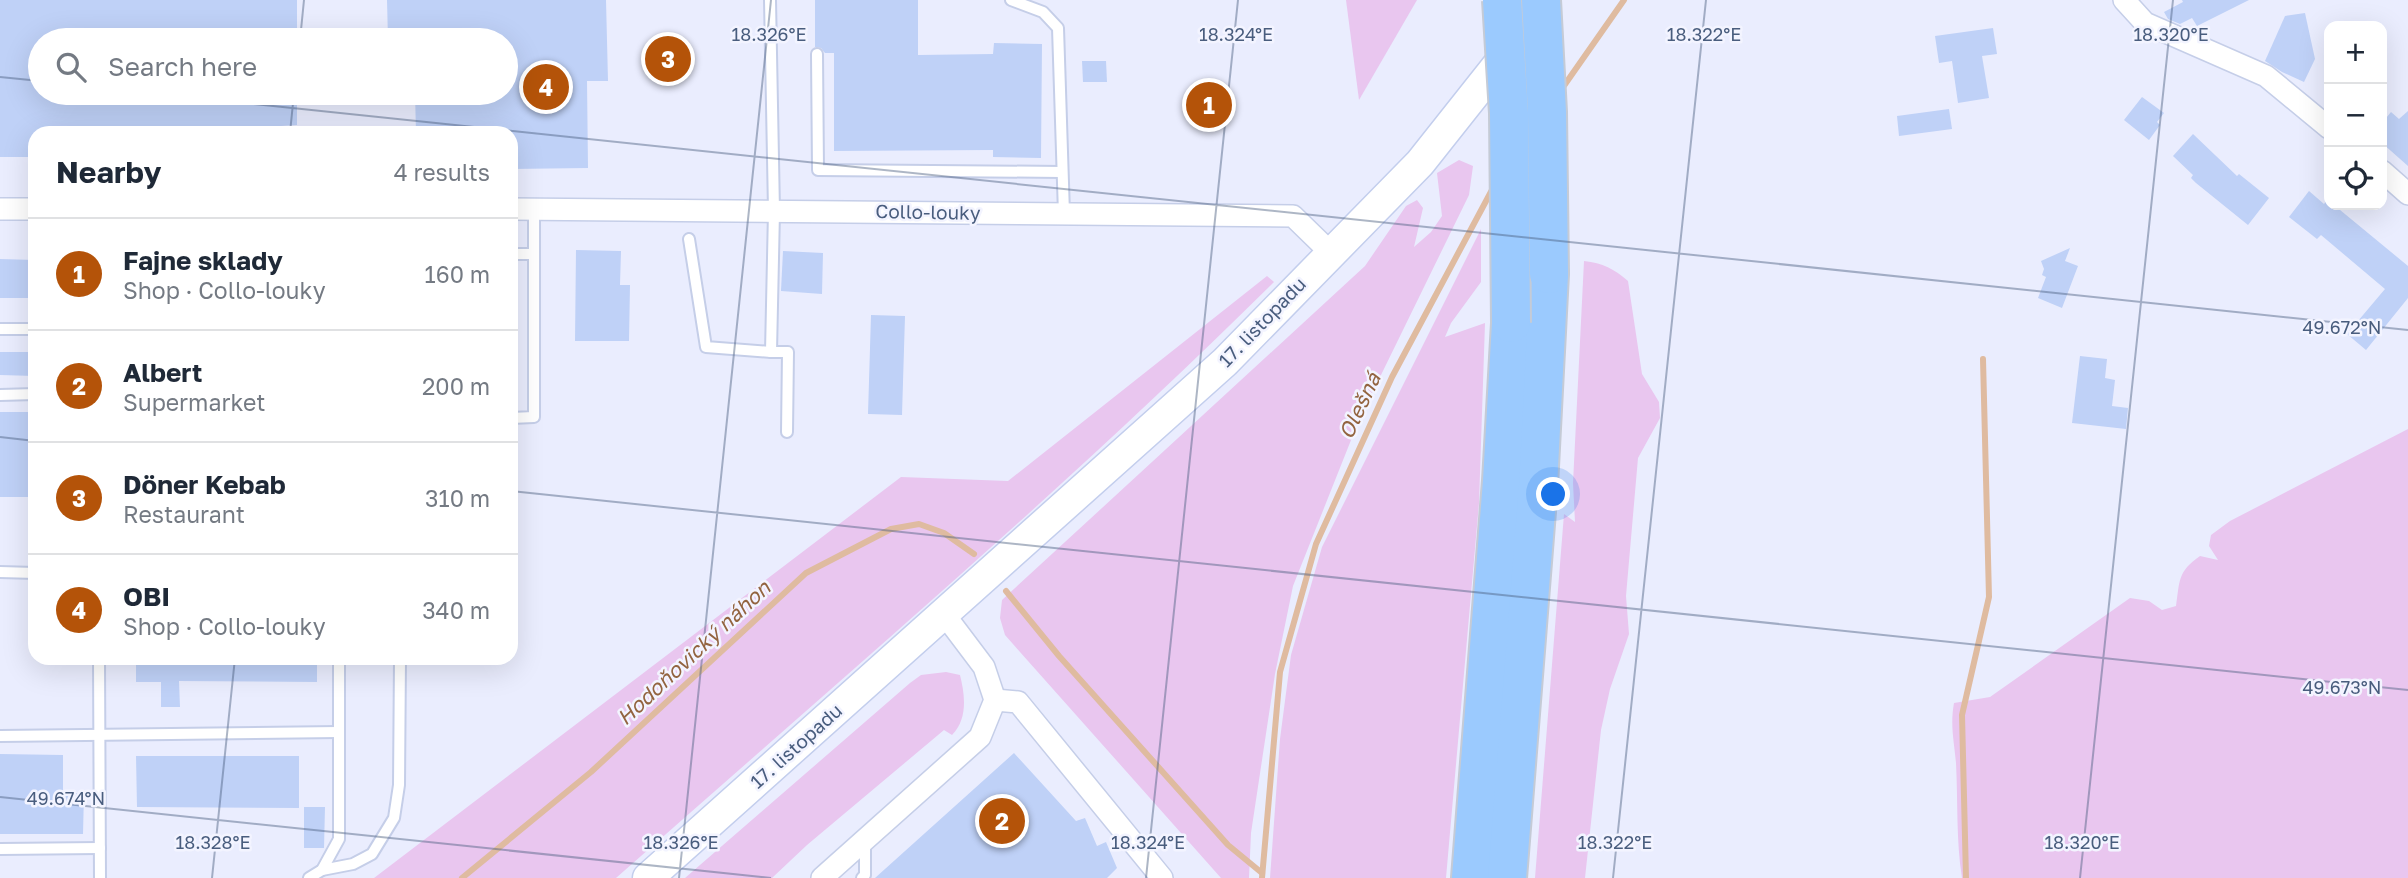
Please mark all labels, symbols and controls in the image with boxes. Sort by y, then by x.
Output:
map controls [2324,21,2387,210]
button: + [2324,21,2387,84]
text: 18.326°E [732,23,806,45]
text: 18.324°E [1199,23,1273,45]
text: 18.322°E [1667,23,1741,45]
text: 18.320°E [2133,23,2209,45]
search box [28,28,518,105]
pin: 3 [645,33,691,85]
icon: search [52,48,90,86]
text: Search here [108,51,257,82]
pin: 4 [523,61,569,113]
pin: 1 [1186,79,1232,131]
button: − [2324,84,2387,147]
button: locate [2324,147,2387,210]
text: Nearby [56,154,161,190]
text: 4 results [394,158,490,186]
street label: Collo-louky [875,199,981,224]
text: Fajne sklady [123,245,283,276]
text: 1 [73,260,85,288]
text: 160 m [425,260,490,288]
street label: 17. listopadu [1213,272,1310,371]
text: Shop · Collo-louky [123,276,326,304]
text: 49.672°N [2303,316,2381,338]
text: Albert [123,357,202,388]
water label: Olešná [1332,366,1387,443]
text: 2 [72,372,86,400]
text: 200 m [422,372,490,400]
text: Supermarket [123,388,266,416]
text: Döner Kebab [123,469,286,500]
your location [1536,477,1570,511]
text: 3 [72,484,86,512]
text: 310 m [425,484,490,512]
text: Restaurant [123,500,245,528]
water label: Hodoňovický náhon [611,574,776,730]
text: OBI [123,581,170,612]
text: 4 [72,596,86,624]
text: 340 m [422,596,490,624]
text: Shop · Collo-louky [123,612,326,640]
text: 49.673°N [2303,676,2381,698]
street label: 17. listopadu [745,698,846,793]
text: 49.674°N [27,787,105,809]
pin: 2 [979,795,1025,847]
text: 18.328°E [175,831,251,853]
text: 18.326°E [644,831,718,853]
text: 18.324°E [1111,831,1185,853]
text: 18.322°E [1578,831,1652,853]
text: 18.320°E [2044,831,2120,853]

